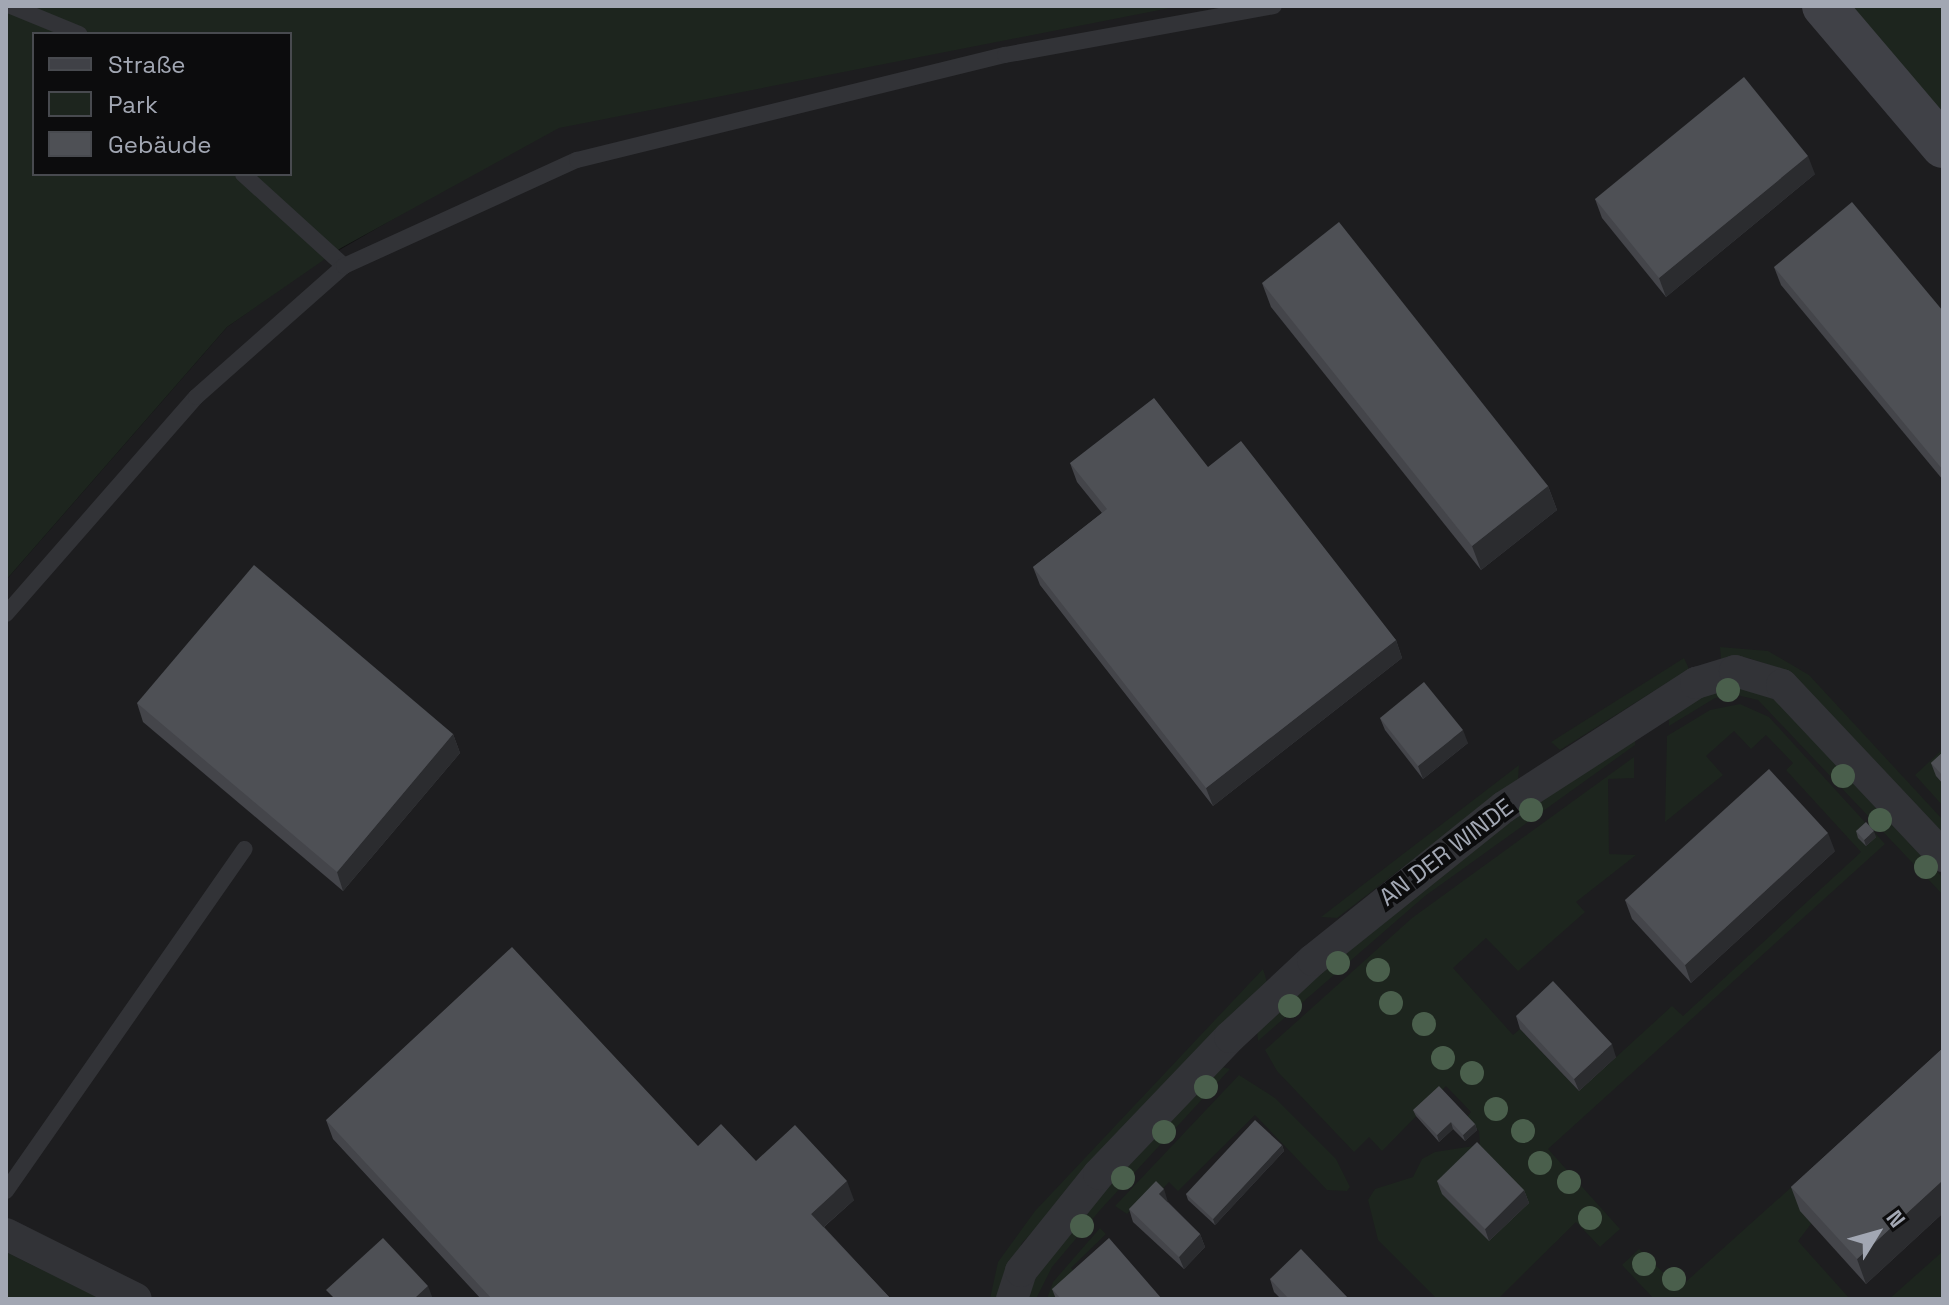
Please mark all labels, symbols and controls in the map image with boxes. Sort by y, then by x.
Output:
legend [32,32,292,176]
text: Straße [108,49,185,80]
text: Park [108,89,158,120]
text: Gebäude [108,129,211,160]
street label: AN DER WINDE [1373,792,1519,912]
north arrow [1837,1193,1917,1273]
text: N [1881,1204,1912,1233]

